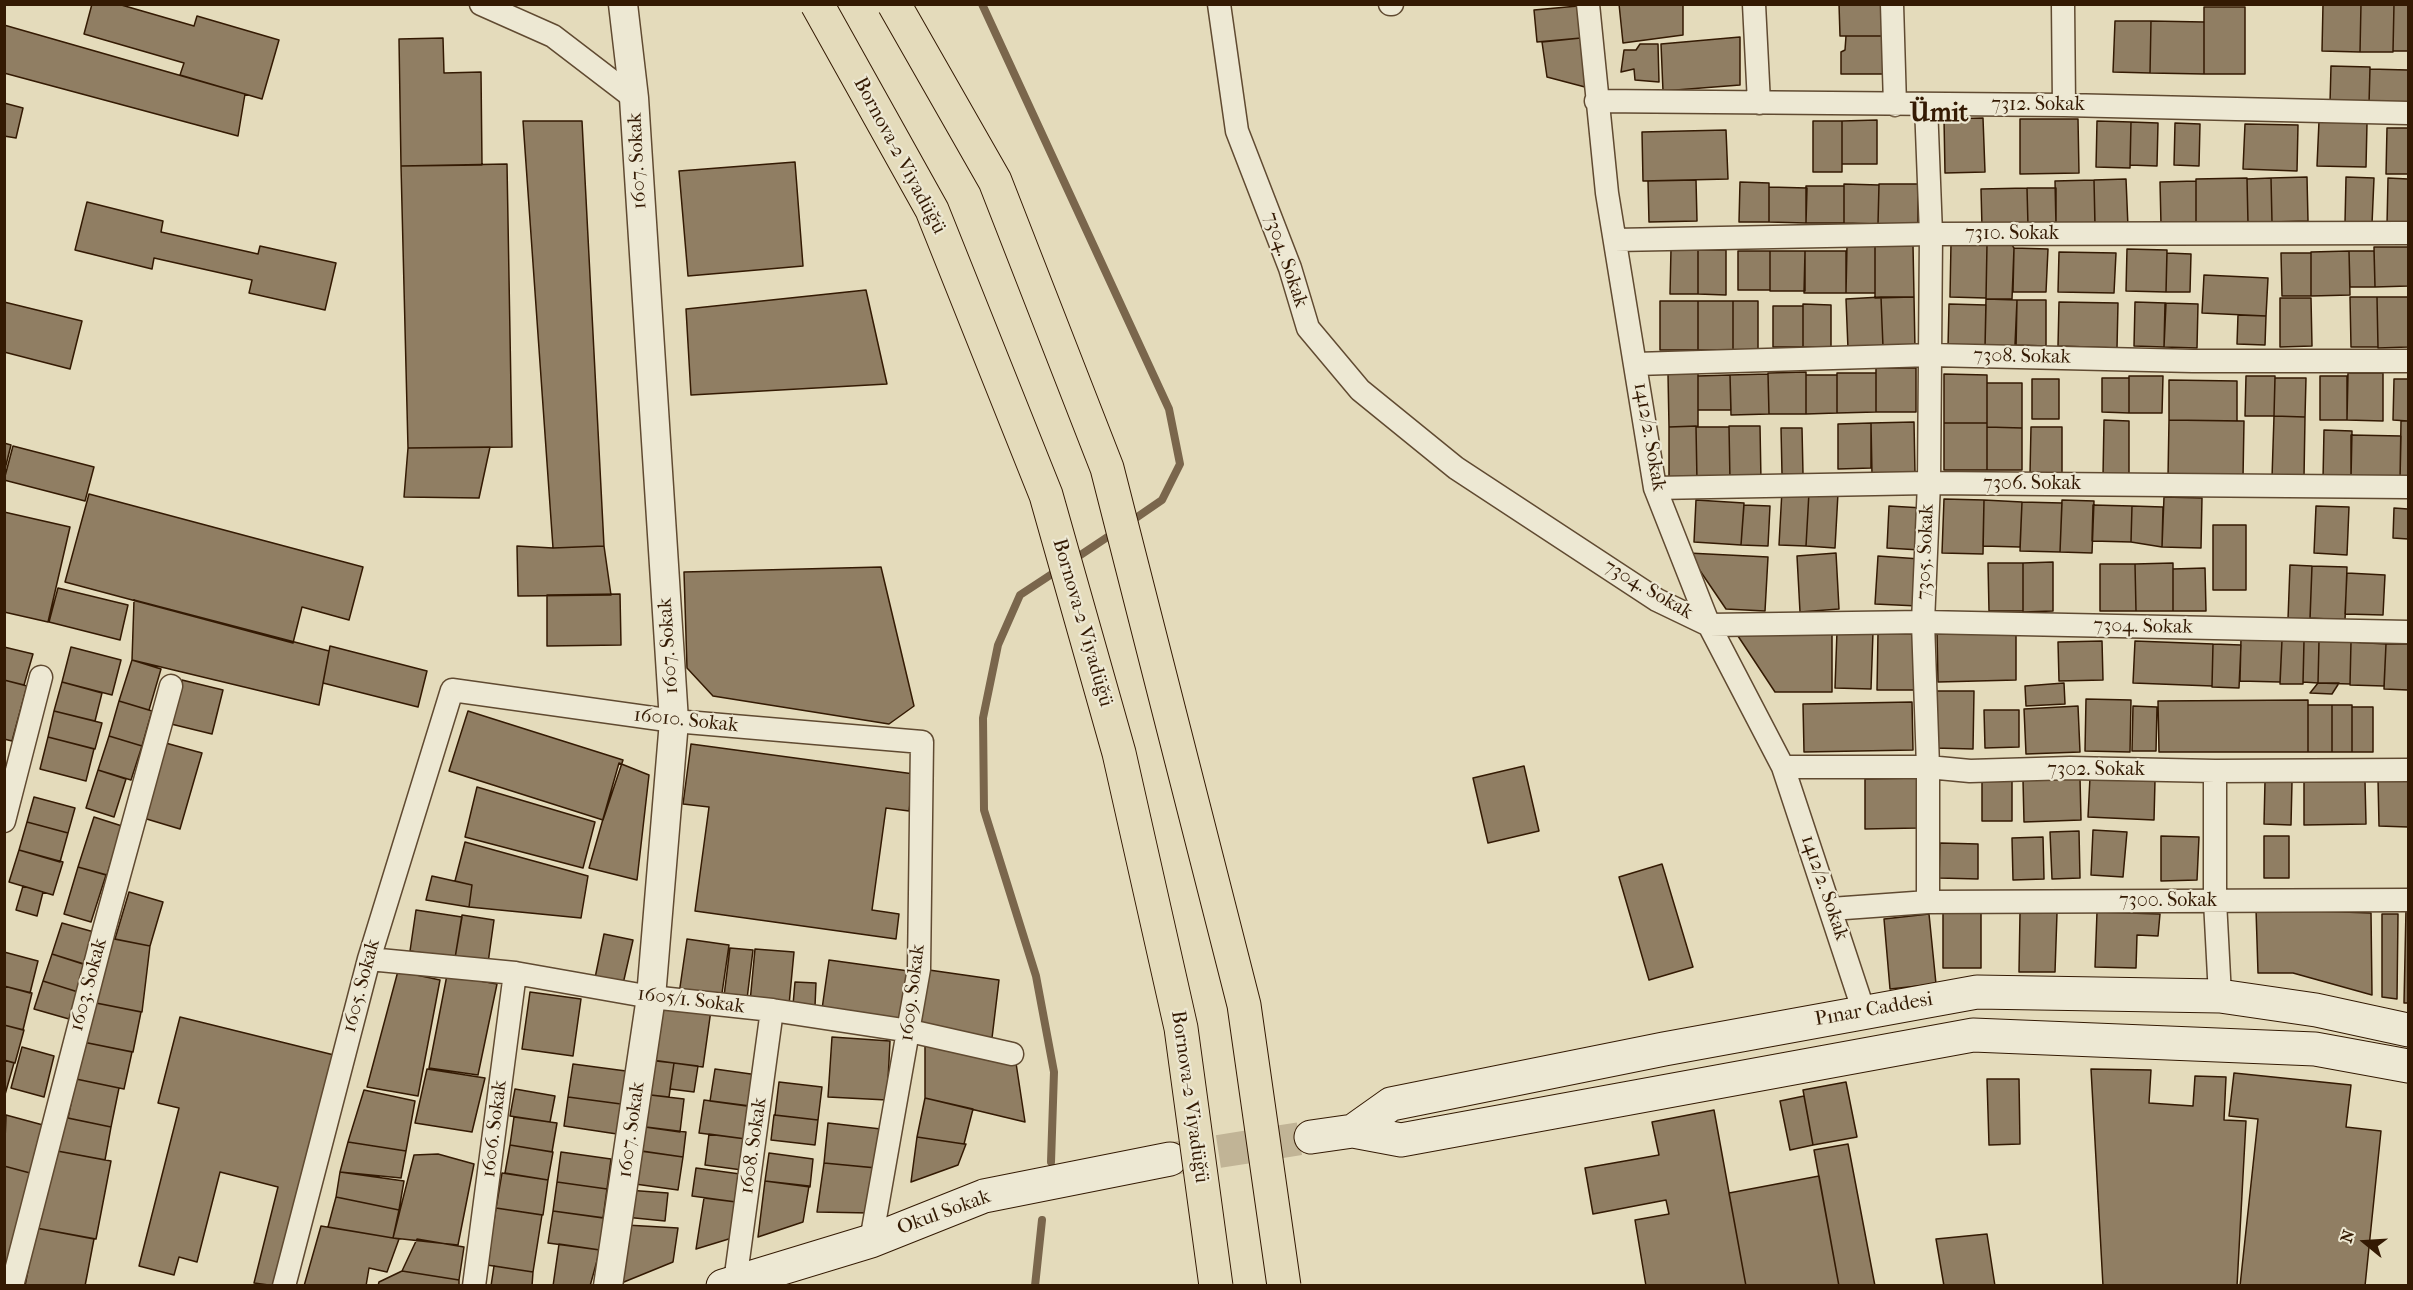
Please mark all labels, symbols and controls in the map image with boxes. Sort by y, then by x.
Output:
street label: Bornova-2 Viyadüğü [848,74,950,238]
street label: 7312. Sokak [1991,93,2085,117]
district label: Ümit [1910,99,1968,131]
street label: 1607. Sokak [623,112,653,210]
street label: 7304. Sokak [1257,209,1313,311]
street label: 7310. Sokak [1965,222,2059,246]
street label: 7308. Sokak [1973,344,2071,370]
street label: 1412/2. Sokak [1628,381,1670,493]
street label: 7306. Sokak [1983,472,2081,496]
street label: 7305. Sokak [1912,504,1940,600]
street label: Bornova-2 Viyadüğü [1046,536,1118,710]
street label: 7304. Sokak [1599,555,1697,625]
street label: 1607. Sokak [654,597,684,695]
street label: 7304. Sokak [2093,614,2193,640]
street label: 16010. Sokak [632,704,740,738]
street label: 7302. Sokak [2047,758,2145,782]
street label: 1412/2. Sokak [1795,832,1853,944]
street label: 7300. Sokak [2119,889,2217,913]
street label: 1603. Sokak [65,936,113,1034]
street label: 1605. Sokak [338,937,386,1035]
street label: 1609. Sokak [895,943,931,1043]
street label: 1605/1. Sokak [636,983,746,1019]
street label: Pınar Caddesi [1813,988,1935,1032]
street label: Bornova-2 Viyadüğü [1165,1009,1213,1185]
street label: 1606. Sokak [477,1079,513,1179]
street label: 1607. Sokak [613,1081,651,1179]
street label: 1608. Sokak [735,1096,773,1196]
street label: Okul Sokak [894,1185,994,1241]
north arrow [2335,1212,2395,1272]
text: N [2336,1228,2358,1245]

